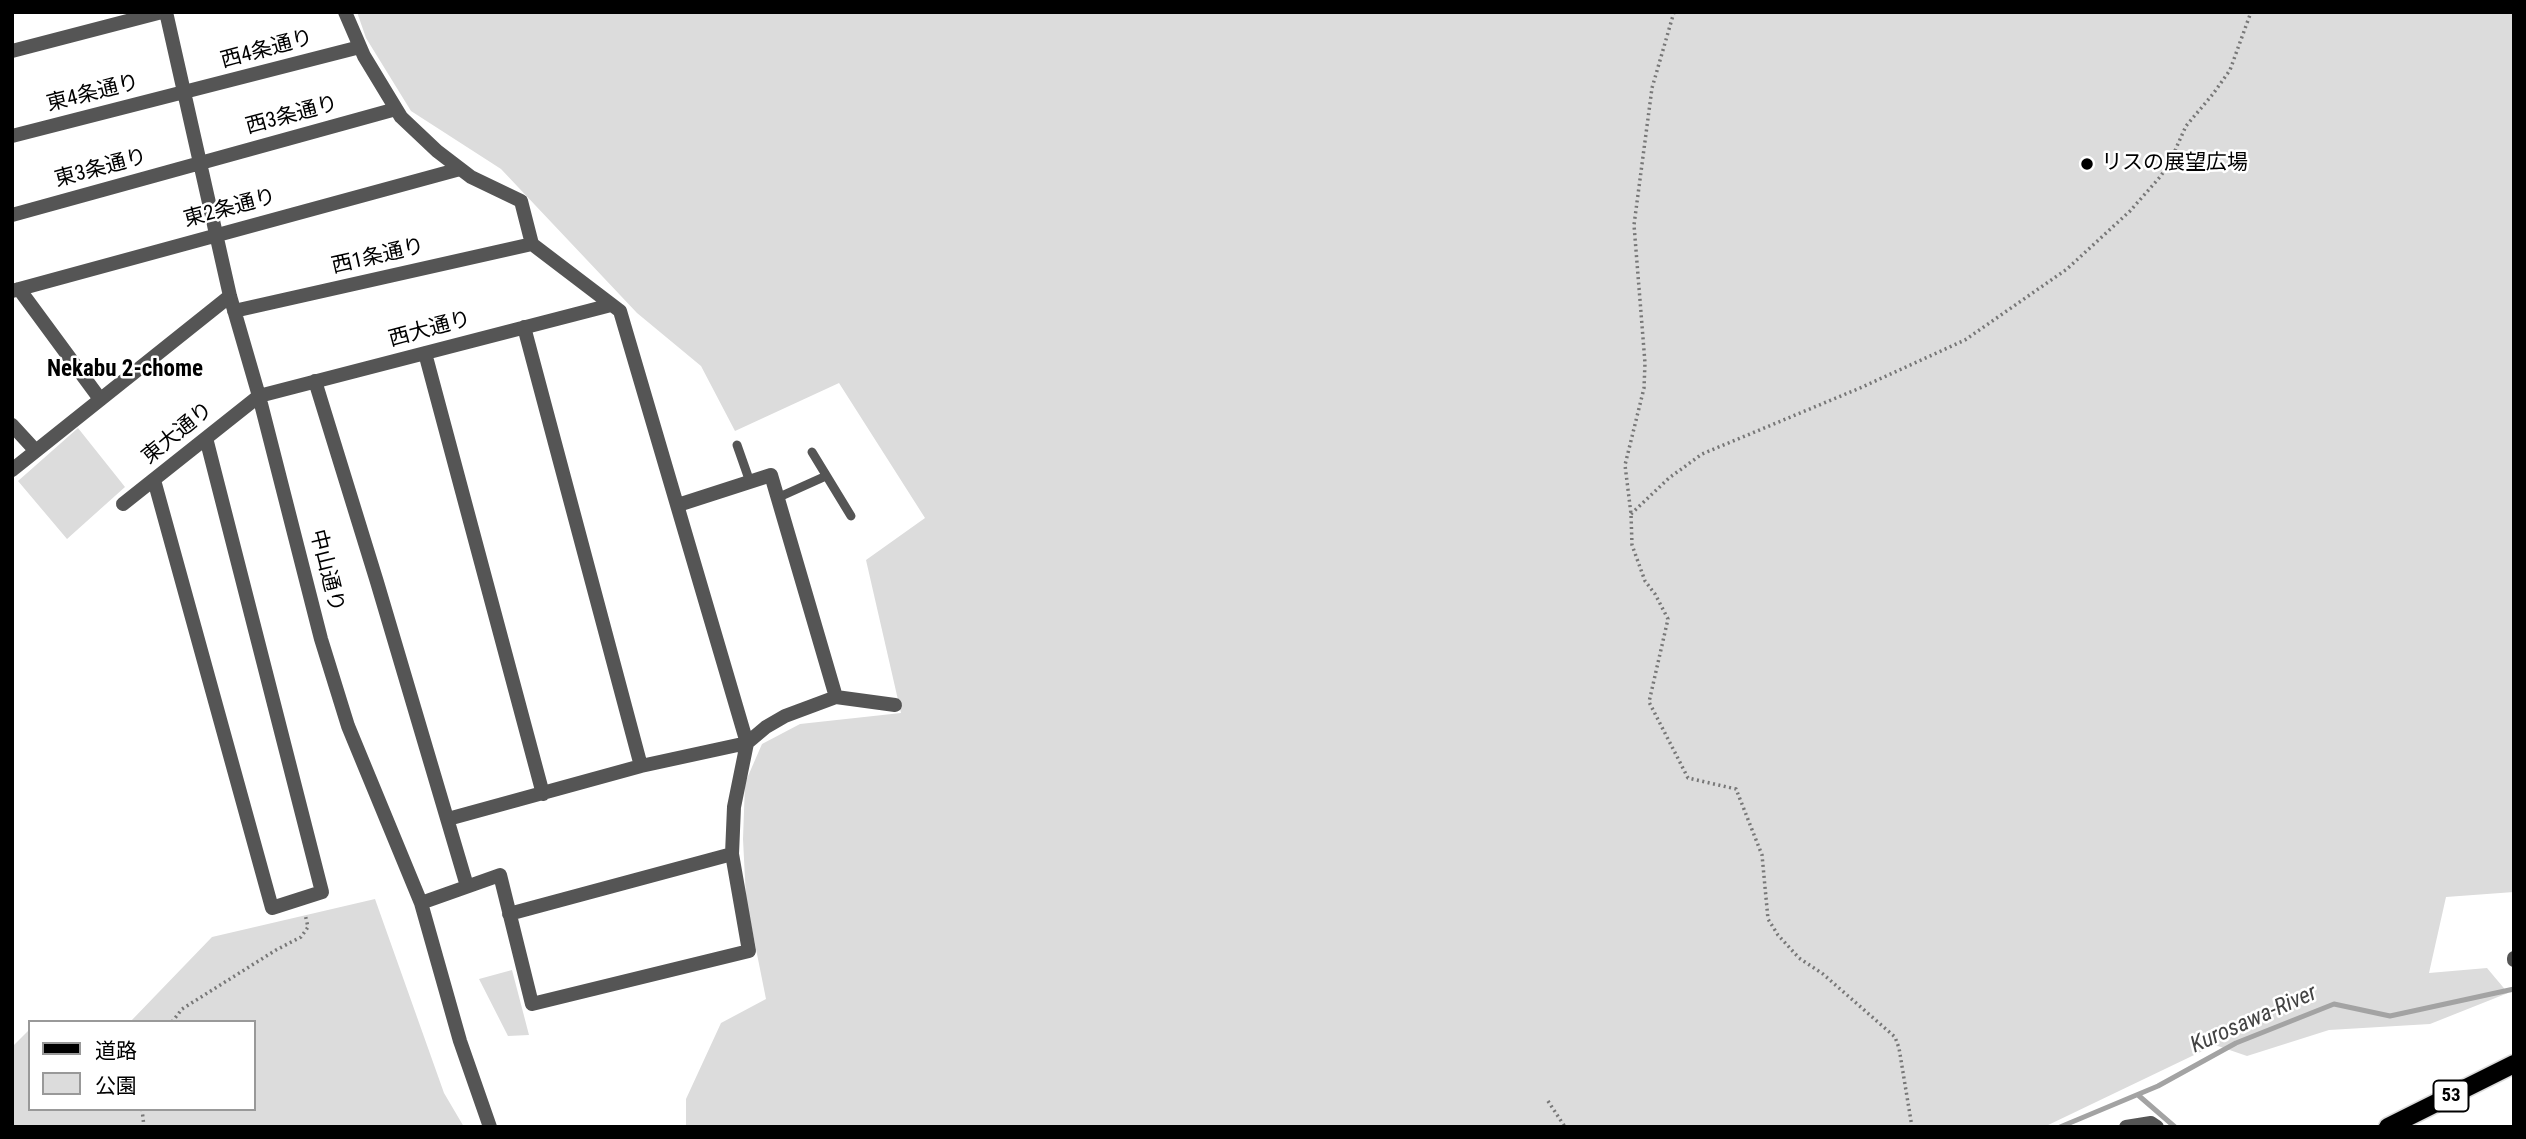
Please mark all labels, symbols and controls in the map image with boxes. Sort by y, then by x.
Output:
street label: 西4条通り [218,26,316,74]
street label: 東4条通り [44,70,142,118]
street label: 西3条通り [243,92,341,140]
street label: 東3条通り [52,145,150,193]
place label: リスの展望広場 [2101,151,2248,177]
marker: リスの展望広場 [2079,156,2095,172]
street label: 東2条通り [181,185,279,233]
street label: 西1条通り [329,234,427,280]
street label: 西大通り [386,307,474,353]
district label: Nekabu 2-chome [47,356,203,384]
street label: 東大通り [137,398,219,470]
street label: 中山通り [304,527,348,615]
water label: Kurosawa-River [2186,980,2322,1060]
legend [28,1020,256,1111]
text: 道路 [95,1039,137,1063]
text: 公園 [95,1074,137,1098]
road number: 53 [2434,1080,2468,1112]

